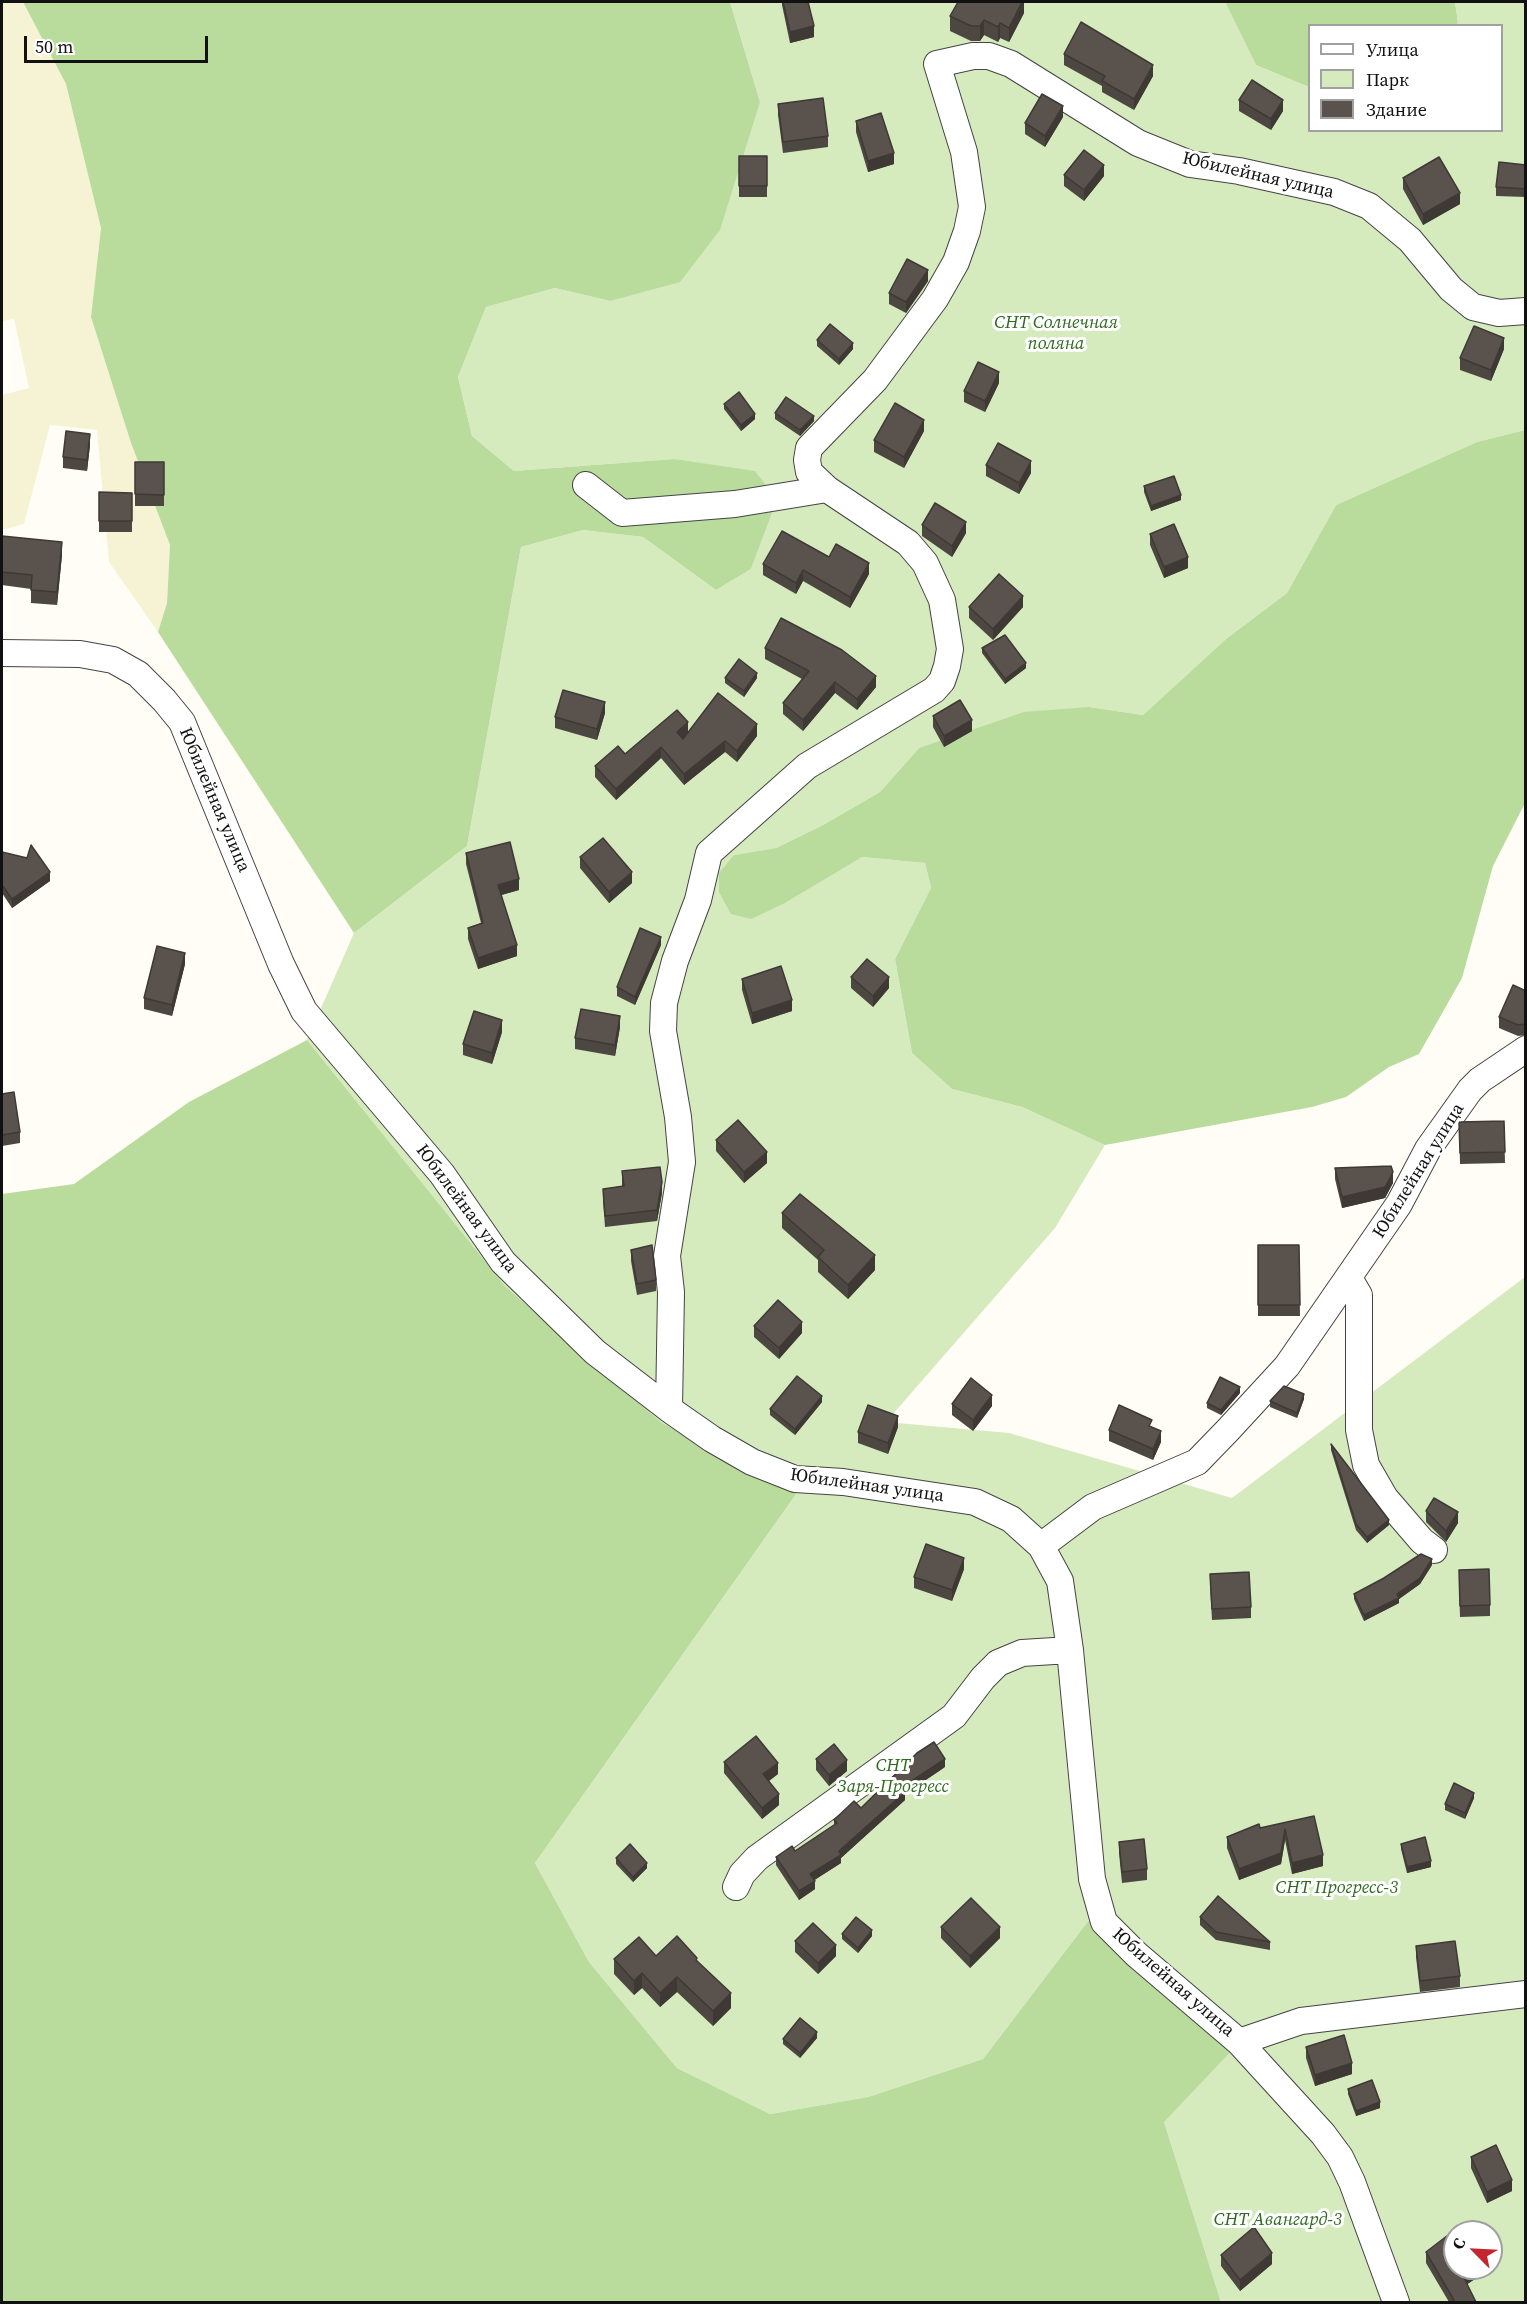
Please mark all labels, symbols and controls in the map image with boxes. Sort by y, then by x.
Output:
scale bar [27,24,212,62]
legend [1308,24,1503,132]
text: 50 m [35,34,73,59]
text: Улица [1366,37,1419,62]
text: Парк [1366,67,1409,92]
text: Здание [1366,97,1427,122]
street label: Юбилейная улица [1180,148,1336,204]
park label: СНТ Солнечная поляна [994,312,1118,354]
street label: Юбилейная улица [174,724,254,876]
street label: Юбилейная улица [1369,1100,1469,1242]
street label: Юбилейная улица [411,1141,521,1277]
street label: Юбилейная улица [789,1465,945,1507]
park label: СНТ Заря-Прогресс [837,1755,949,1798]
park label: СНТ Прогресс-3 [1276,1877,1398,1899]
street label: Юбилейная улица [1107,1924,1239,2042]
park label: СНТ Авангард-3 [1214,2209,1342,2231]
north arrow [1443,2220,1503,2280]
text: С [1446,2234,1470,2253]

